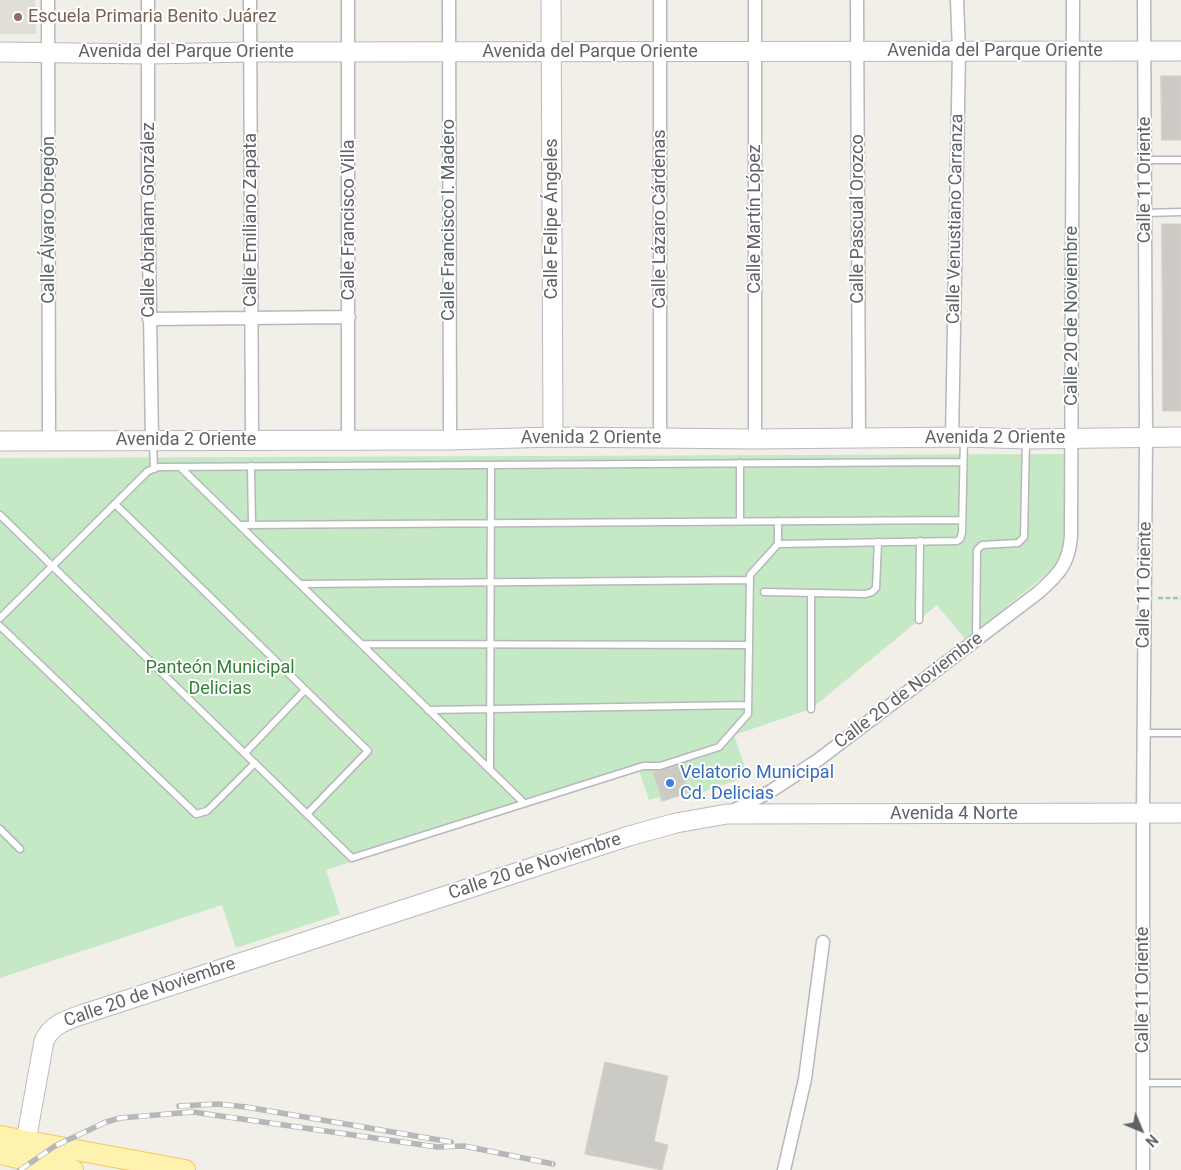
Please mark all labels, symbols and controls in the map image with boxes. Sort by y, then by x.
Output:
place label: Escuela Primaria Benito Juárez [28,6,277,28]
marker: Escuela Primaria Benito Juárez [12,11,24,23]
street label: Avenida del Parque Oriente [887,40,1103,62]
street label: Avenida del Parque Oriente [78,41,294,63]
street label: Avenida del Parque Oriente [482,41,698,63]
street label: Calle Venustiano Carranza [943,114,969,324]
street label: Calle 11 Oriente [1134,117,1156,243]
street label: Calle Francisco I. Madero [438,119,460,321]
street label: Calle Abraham González [138,122,160,318]
street label: Calle Lázaro Cárdenas [649,129,671,309]
street label: Calle Emiliano Zapata [240,133,262,307]
street label: Calle Pascual Orozco [847,134,869,304]
street label: Calle Álvaro Obregón [38,136,60,304]
street label: Calle Francisco Villa [338,139,360,301]
street label: Calle Felipe Ángeles [541,139,563,299]
street label: Calle Martín López [744,144,766,294]
street label: Calle 20 de Noviembre [1061,226,1083,406]
street label: Avenida 2 Oriente [521,427,661,449]
street label: Avenida 2 Oriente [925,427,1065,449]
street label: Avenida 2 Oriente [116,429,256,451]
street label: Calle 11 Oriente [1133,521,1157,649]
street label: Calle 20 de Noviembre [831,628,987,754]
park label: Panteón Municipal Delicias [145,657,295,700]
place label: Velatorio Municipal Cd. Delicias [680,762,834,804]
marker: Velatorio Municipal Cd. Delicias [664,777,676,789]
street label: Avenida 4 Norte [890,803,1018,825]
street label: Calle 20 de Noviembre [446,829,624,905]
street label: Calle 11 Oriente [1132,927,1154,1053]
street label: Calle 20 de Noviembre [61,953,239,1033]
north arrow [1116,1105,1166,1155]
text: N [1142,1131,1161,1150]

